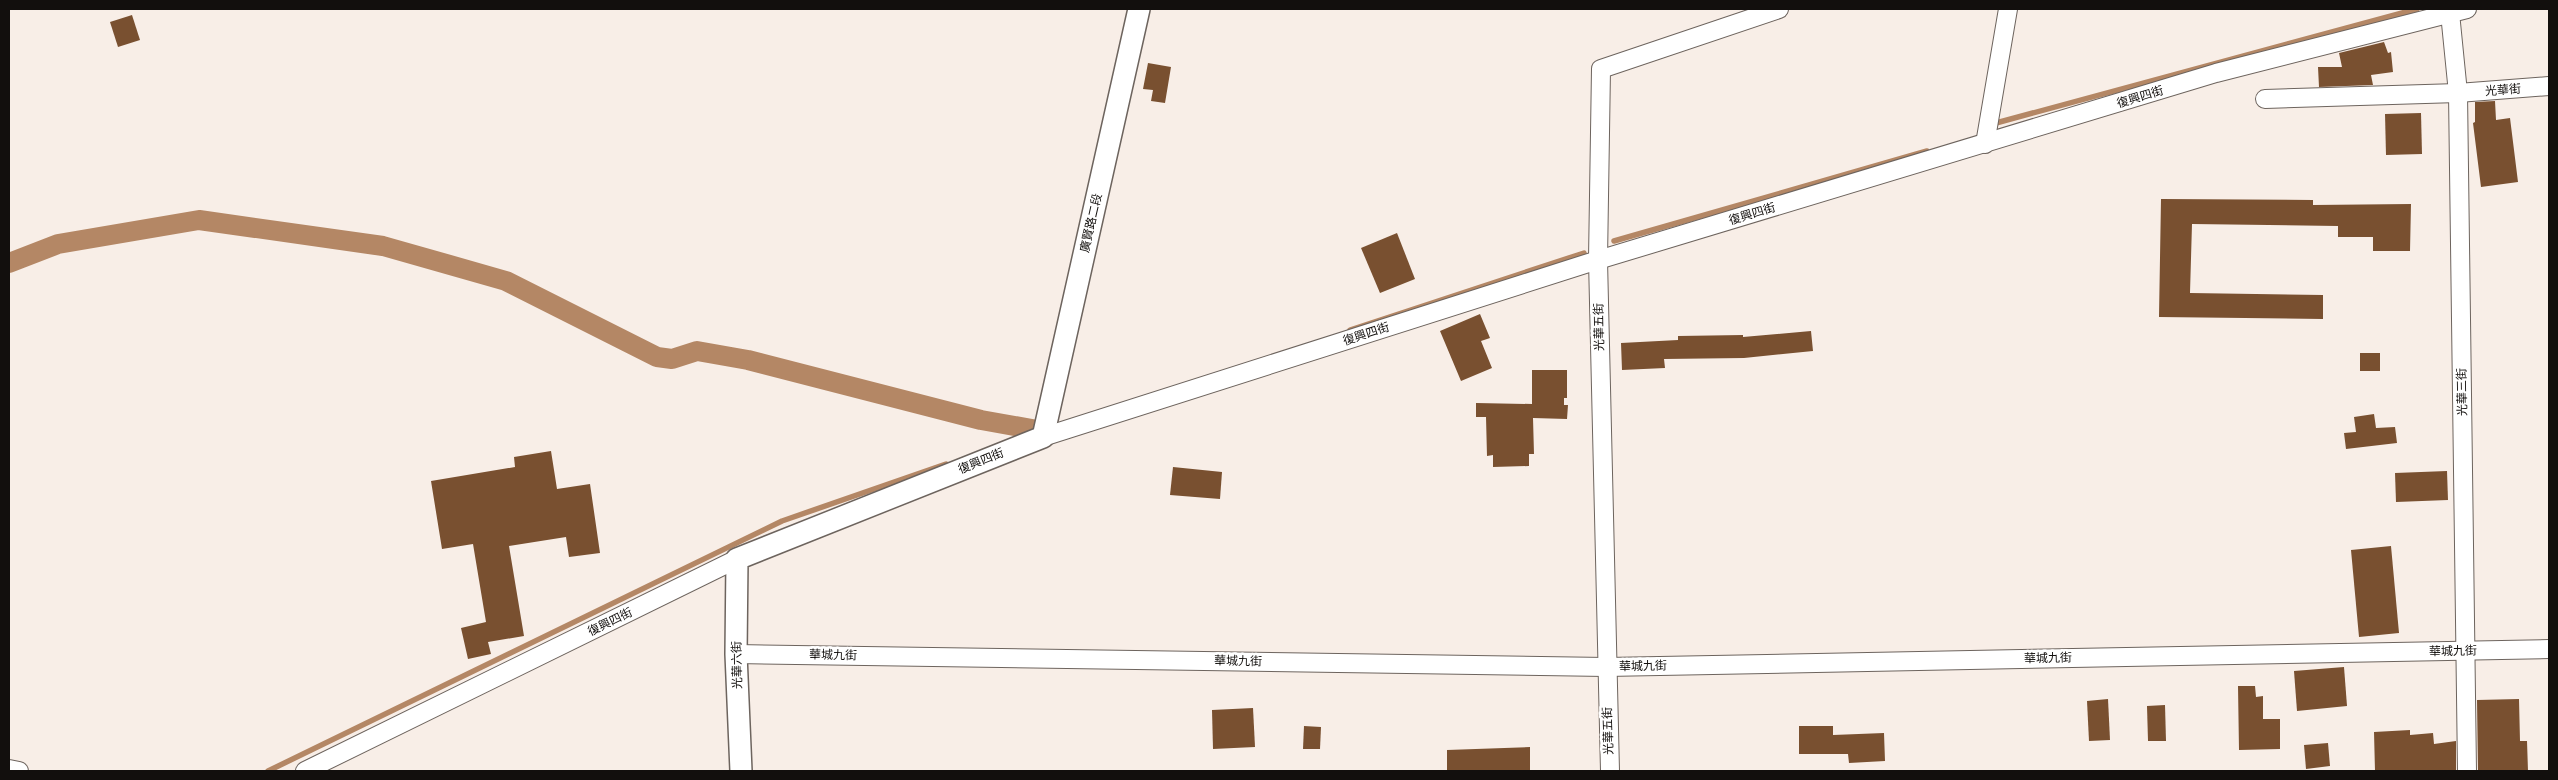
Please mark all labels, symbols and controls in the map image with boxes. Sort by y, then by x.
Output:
street label: 光華街 [2485,82,2521,98]
street label: 復興四街 [2115,83,2165,111]
street label: 廣賢路二段 [1077,192,1105,254]
street label: 復興四街 [1727,200,1777,228]
street label: 光華五街 [1592,303,1606,351]
street label: 復興四街 [1341,320,1391,348]
street label: 光華三街 [2455,368,2469,416]
street label: 復興四街 [956,446,1006,476]
street label: 復興四街 [585,605,635,639]
street label: 光華六街 [730,641,744,689]
street label: 華城九街 [2429,644,2477,658]
street label: 華城九街 [809,648,857,662]
street label: 華城九街 [2024,651,2072,665]
street label: 華城九街 [1214,654,1262,668]
street label: 華城九街 [1619,659,1667,673]
street label: 光華五街 [1600,707,1616,755]

